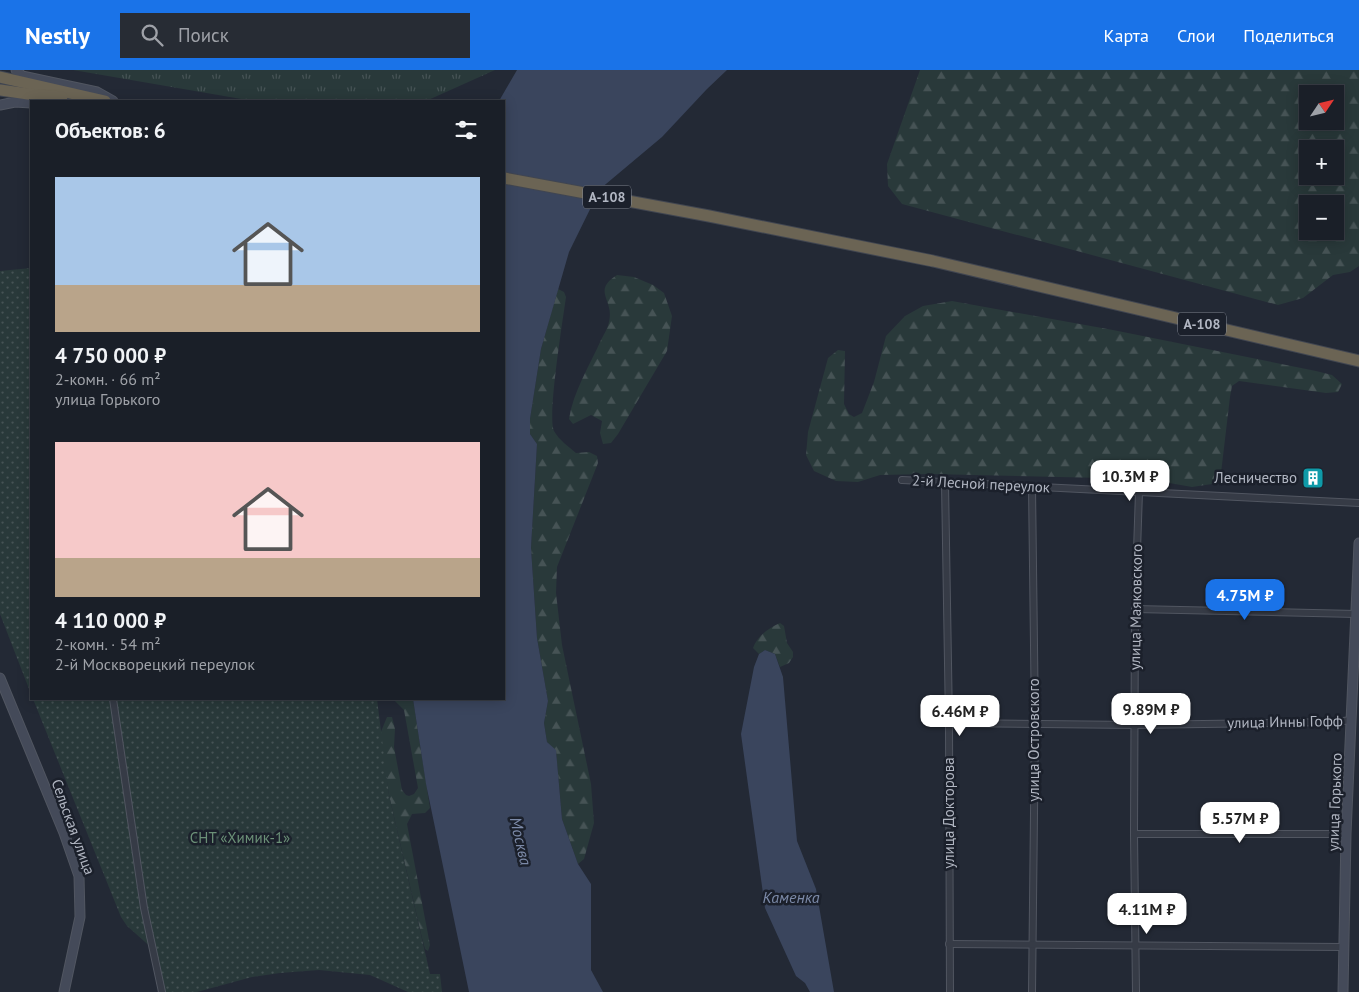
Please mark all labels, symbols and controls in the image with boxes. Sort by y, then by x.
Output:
search box [120,13,470,58]
text: Nestly [25,20,90,51]
icon: search [138,21,166,49]
text: Поиск [178,23,229,47]
text: Карта [1104,24,1149,47]
text: Слои [1177,24,1215,47]
text: Поделиться [1243,24,1334,47]
north arrow [1299,85,1344,130]
map controls [1299,85,1344,240]
icon: filters [452,116,480,144]
text: Объектов: 6 [55,117,166,144]
button: + [1299,140,1344,185]
road number: А-108 [583,185,631,208]
button: − [1299,195,1344,240]
icon: home [223,209,313,299]
road number: А-108 [1178,312,1226,336]
text: 4 750 000 ₽ [55,342,166,369]
text: 2-комн. · 66 m² [55,369,161,389]
text: улица Горького [55,389,160,409]
pin: 10.3M ₽ [1084,460,1176,502]
text: 10.3M ₽ [1101,466,1159,486]
building icon: Лесничество [1301,466,1325,490]
place label: Лесничество [1213,468,1297,487]
street label: 2-й Лесной переулок [912,470,1051,497]
icon: home [223,474,313,564]
street label: улица Маяковского [1125,544,1146,670]
pin: 4.75M ₽ [1199,578,1291,621]
text: 4.75M ₽ [1216,585,1274,605]
text: 4 110 000 ₽ [55,607,166,634]
text: 2-комн. · 54 m² [55,634,161,654]
text: 2-й Москворецкий переулок [55,654,255,674]
street label: улица Островского [1024,678,1043,802]
pin: 9.89M ₽ [1105,692,1197,735]
pin: 6.46M ₽ [914,694,1006,737]
text: 9.89M ₽ [1122,699,1180,719]
text: 6.46M ₽ [931,701,989,721]
street label: улица Инны Гофф [1227,711,1343,732]
street label: улица Горького [1323,752,1346,852]
street label: улица Докторова [939,757,958,869]
street label: Сельская улица [47,776,100,877]
pin: 5.57M ₽ [1194,802,1286,844]
text: 5.57M ₽ [1211,808,1269,828]
water label: Москва [506,815,536,867]
park label: СНТ «Химик-1» [190,828,290,847]
water label: Каменка [762,887,820,907]
pin: 4.11M ₽ [1101,892,1193,935]
text: 4.11M ₽ [1118,899,1176,919]

